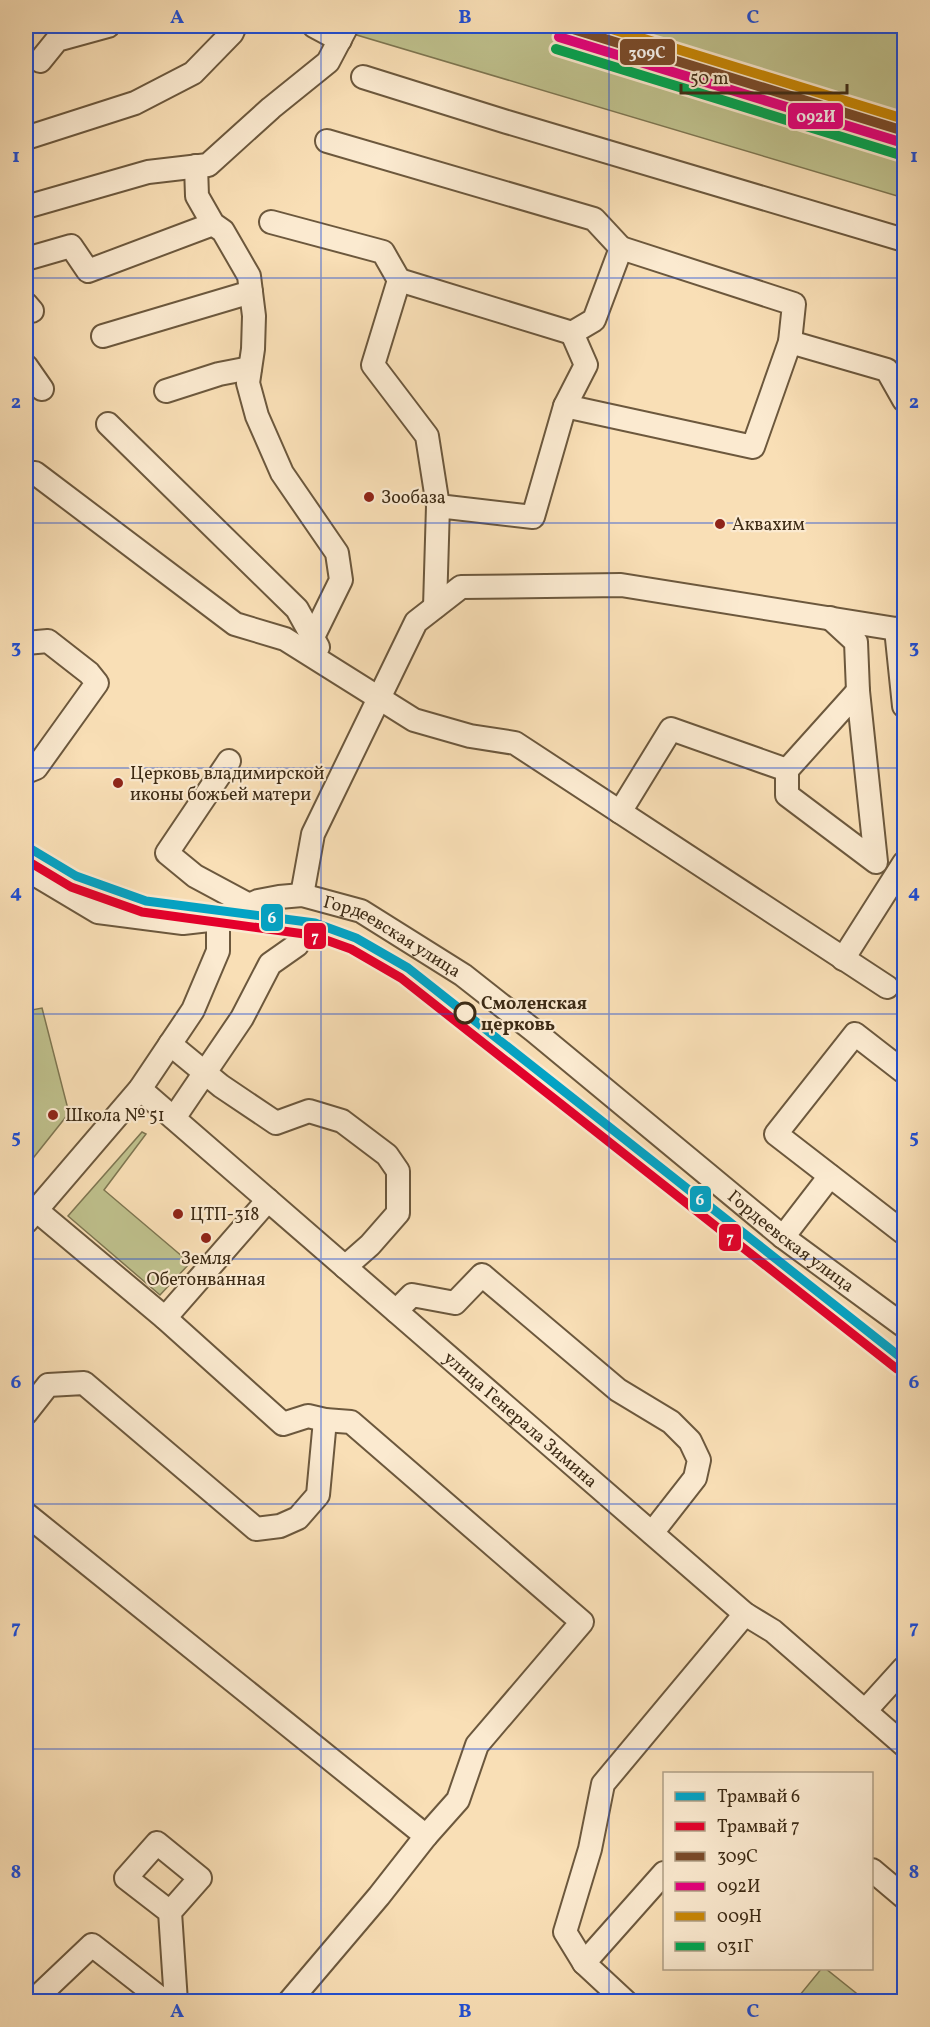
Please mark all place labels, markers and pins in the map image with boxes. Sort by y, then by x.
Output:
place label: Зообаза [381,486,446,511]
marker: Зообаза [362,490,376,504]
place label: Аквахим [732,513,805,538]
marker: Аквахим [713,517,727,531]
place label: Церковь владимирской иконы божьей матери [130,762,324,808]
marker: Церковь владимирской иконы божьей матери [111,776,125,790]
place label: Смоленская церковь [481,992,587,1038]
marker: Смоленская церковь [454,1002,476,1024]
place label: Школа № 51 [65,1104,165,1129]
marker: Школа № 51 [46,1108,60,1122]
place label: ЦТП-318 [190,1203,260,1228]
marker: ЦТП-318 [171,1207,185,1221]
marker: Земля Обетонванная [199,1231,213,1245]
place label: Земля Обетонванная [146,1247,266,1293]

